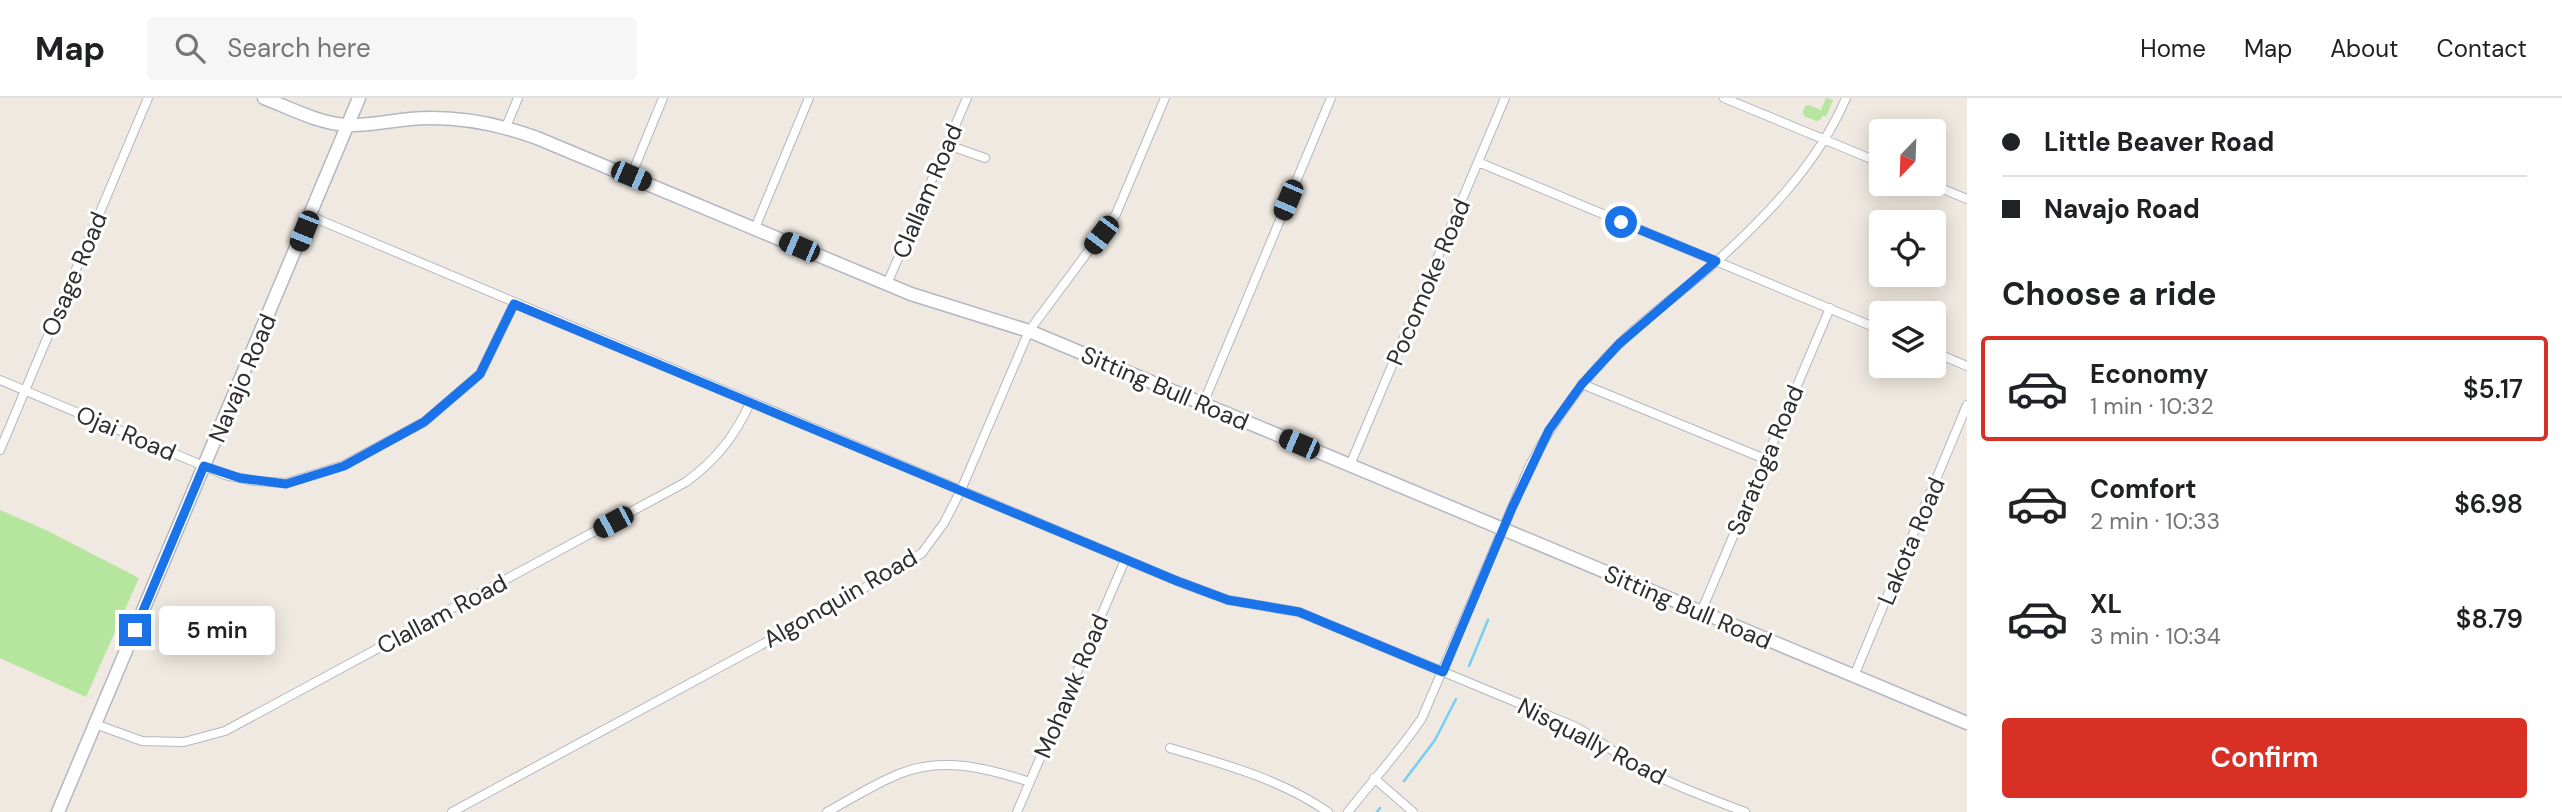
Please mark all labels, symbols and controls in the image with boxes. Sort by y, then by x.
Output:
search box [147,17,637,80]
text: Map [35,27,105,70]
icon: search [171,29,209,67]
text: Search here [227,31,371,65]
text: Home [2140,33,2206,64]
text: Map [2244,33,2292,64]
text: About [2330,33,2399,64]
text: Contact [2437,33,2527,64]
street label: Clallam Road [885,119,969,263]
north arrow [1869,119,1946,196]
map controls [1869,119,1946,378]
text: Little Beaver Road [2044,125,2274,159]
car [608,158,655,194]
car [1271,177,1306,223]
text: Navajo Road [2044,192,2200,226]
street label: Pocomoke Road [1379,194,1477,370]
route start [1605,206,1637,238]
street label: Osage Road [34,207,114,341]
car [287,208,322,254]
button: locate [1869,210,1946,287]
car [1080,212,1123,258]
car [776,229,823,265]
text: Choose a ride [2002,273,2217,315]
button: layers [1869,301,1946,378]
street label: Navajo Road [201,309,283,447]
street label: Sitting Bull Road [1077,339,1253,437]
icon: car [2006,357,2069,420]
text: Economy [2090,357,2208,391]
text: $5.17 [2463,372,2523,406]
street label: Saratoga Road [1719,380,1811,540]
text: 1 min · 10:32 [2090,391,2214,421]
street label: Ojai Road [71,398,181,468]
car [1276,426,1323,462]
icon: car [2006,472,2069,535]
text: Comfort [2090,472,2196,506]
street label: Lakota Road [1870,473,1952,609]
text: $6.98 [2454,487,2523,521]
car [590,503,637,541]
text: 2 min · 10:33 [2090,506,2220,536]
street label: Algonquin Road [757,541,923,655]
street label: Sitting Bull Road [1600,558,1776,656]
street label: Clallam Road [372,567,512,661]
icon: car [2006,587,2069,650]
text: XL [2090,587,2122,621]
text: $8.79 [2456,602,2523,636]
callout: 5 min [160,606,275,654]
street label: Mohawk Road [1027,609,1115,763]
route end [119,614,151,646]
text: 5 min [186,615,248,645]
text: 3 min · 10:34 [2090,621,2221,651]
street label: Nisqually Road [1513,690,1671,792]
button: Confirm [2002,718,2527,798]

